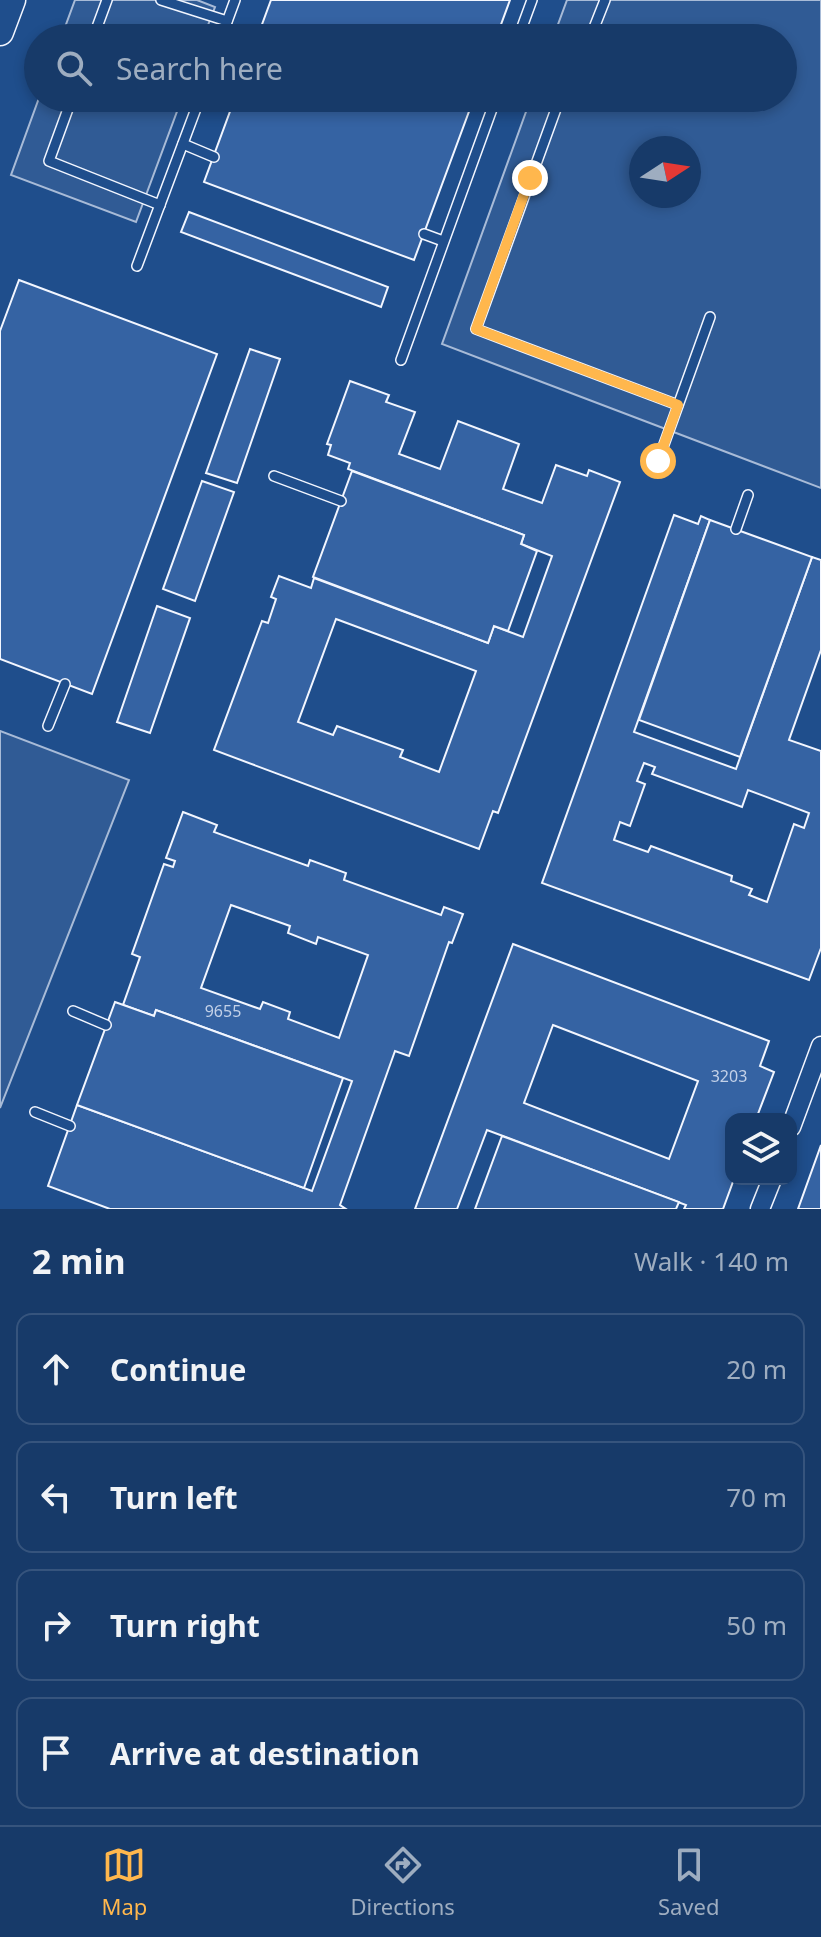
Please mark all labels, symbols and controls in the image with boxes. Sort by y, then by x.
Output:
search box [24,24,797,112]
icon: search [52,46,96,90]
text: Search here [116,48,283,89]
north arrow [629,136,701,208]
route end [512,160,548,196]
route start [640,443,676,479]
house number: 9655 [205,1000,241,1022]
house number: 3203 [711,1065,747,1087]
map controls [725,1113,797,1185]
button: layers [725,1113,797,1185]
text: 2 min [32,1238,126,1284]
text: Walk · 140 m [634,1243,789,1279]
icon: ahead [34,1347,78,1391]
text: Continue [110,1349,246,1390]
text: 20 m [726,1351,787,1387]
icon: left [34,1475,78,1519]
text: Turn left [110,1477,238,1518]
text: 70 m [726,1479,787,1515]
icon: right [34,1603,78,1647]
text: Turn right [110,1605,260,1646]
text: 50 m [726,1607,787,1643]
icon: arrive [34,1731,78,1775]
text: Arrive at destination [110,1733,420,1774]
tab: Map [102,1843,147,1921]
tab: Directions [350,1843,455,1921]
tab: Saved [658,1843,719,1921]

